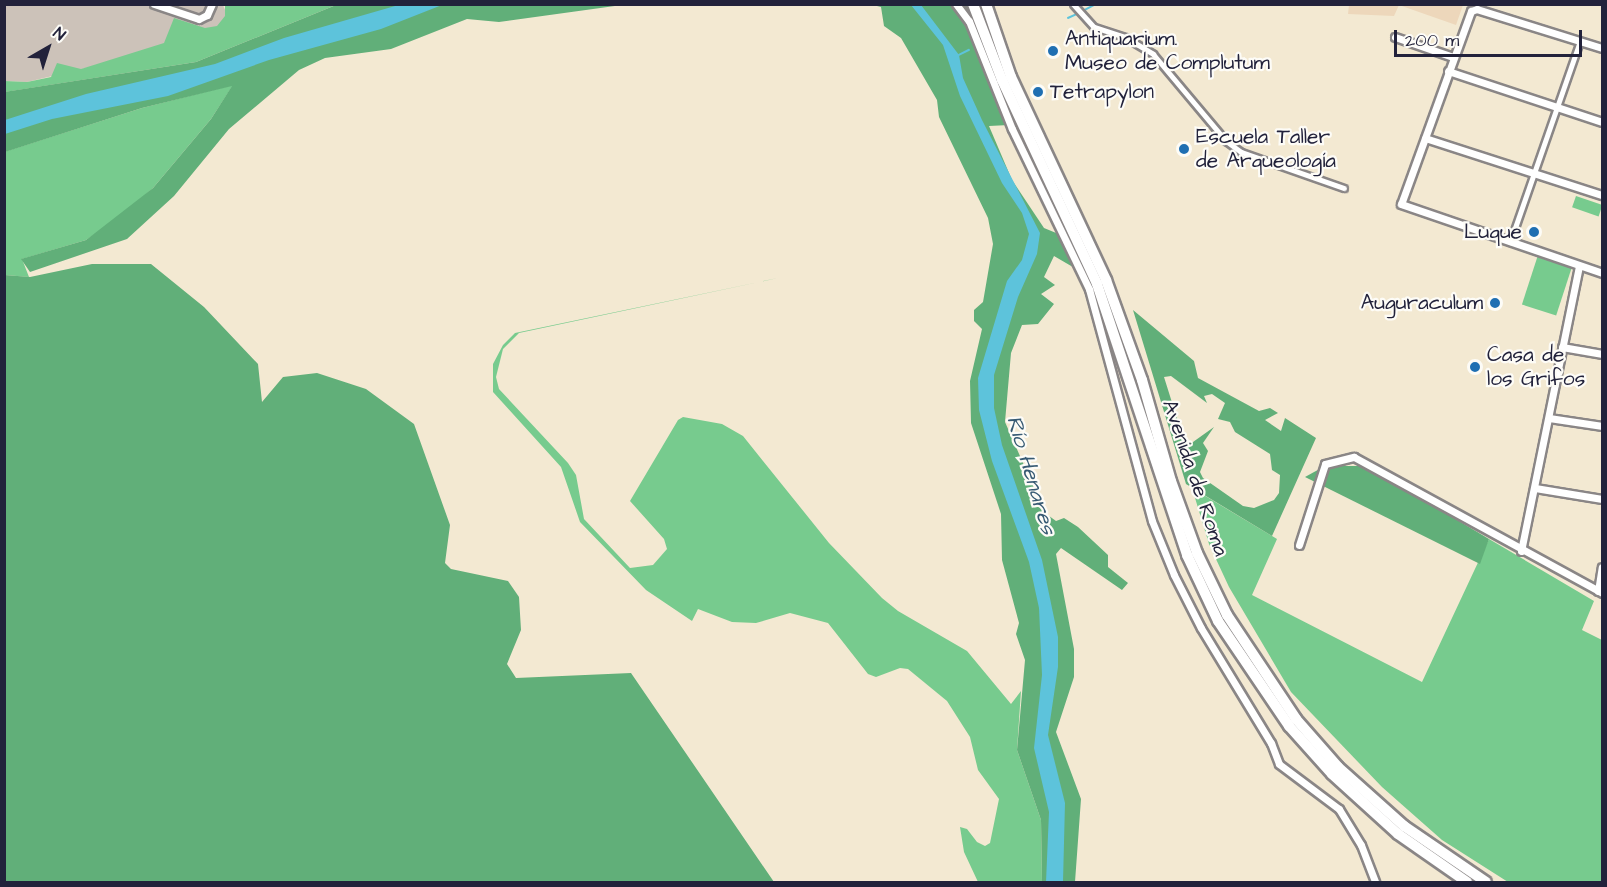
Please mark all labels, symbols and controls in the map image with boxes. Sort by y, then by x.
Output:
north arrow [18,18,78,78]
scale bar [1397,18,1584,56]
text: N [49,22,70,46]
place label: Antiquarium. Museo de Complutum [1065,26,1270,76]
text: 200 m [1405,28,1459,53]
marker: Antiquarium. Museo de Complutum [1046,44,1060,58]
place label: Tetrapylon [1050,79,1154,105]
marker: Tetrapylon [1031,85,1045,99]
place label: Escuela Taller de Arqueología [1196,124,1336,174]
marker: Escuela Taller de Arqueología [1177,142,1191,156]
place label: Luque [1464,219,1522,245]
marker: Luque [1527,225,1541,239]
place label: Auguraculum [1361,290,1483,316]
marker: Auguraculum [1488,296,1502,310]
place label: Casa de los Grifos [1487,342,1585,392]
marker: Casa de los Grifos [1468,360,1482,374]
street label: Avenida de Roma [1156,397,1234,559]
water label: Río Henares [1000,412,1062,538]

